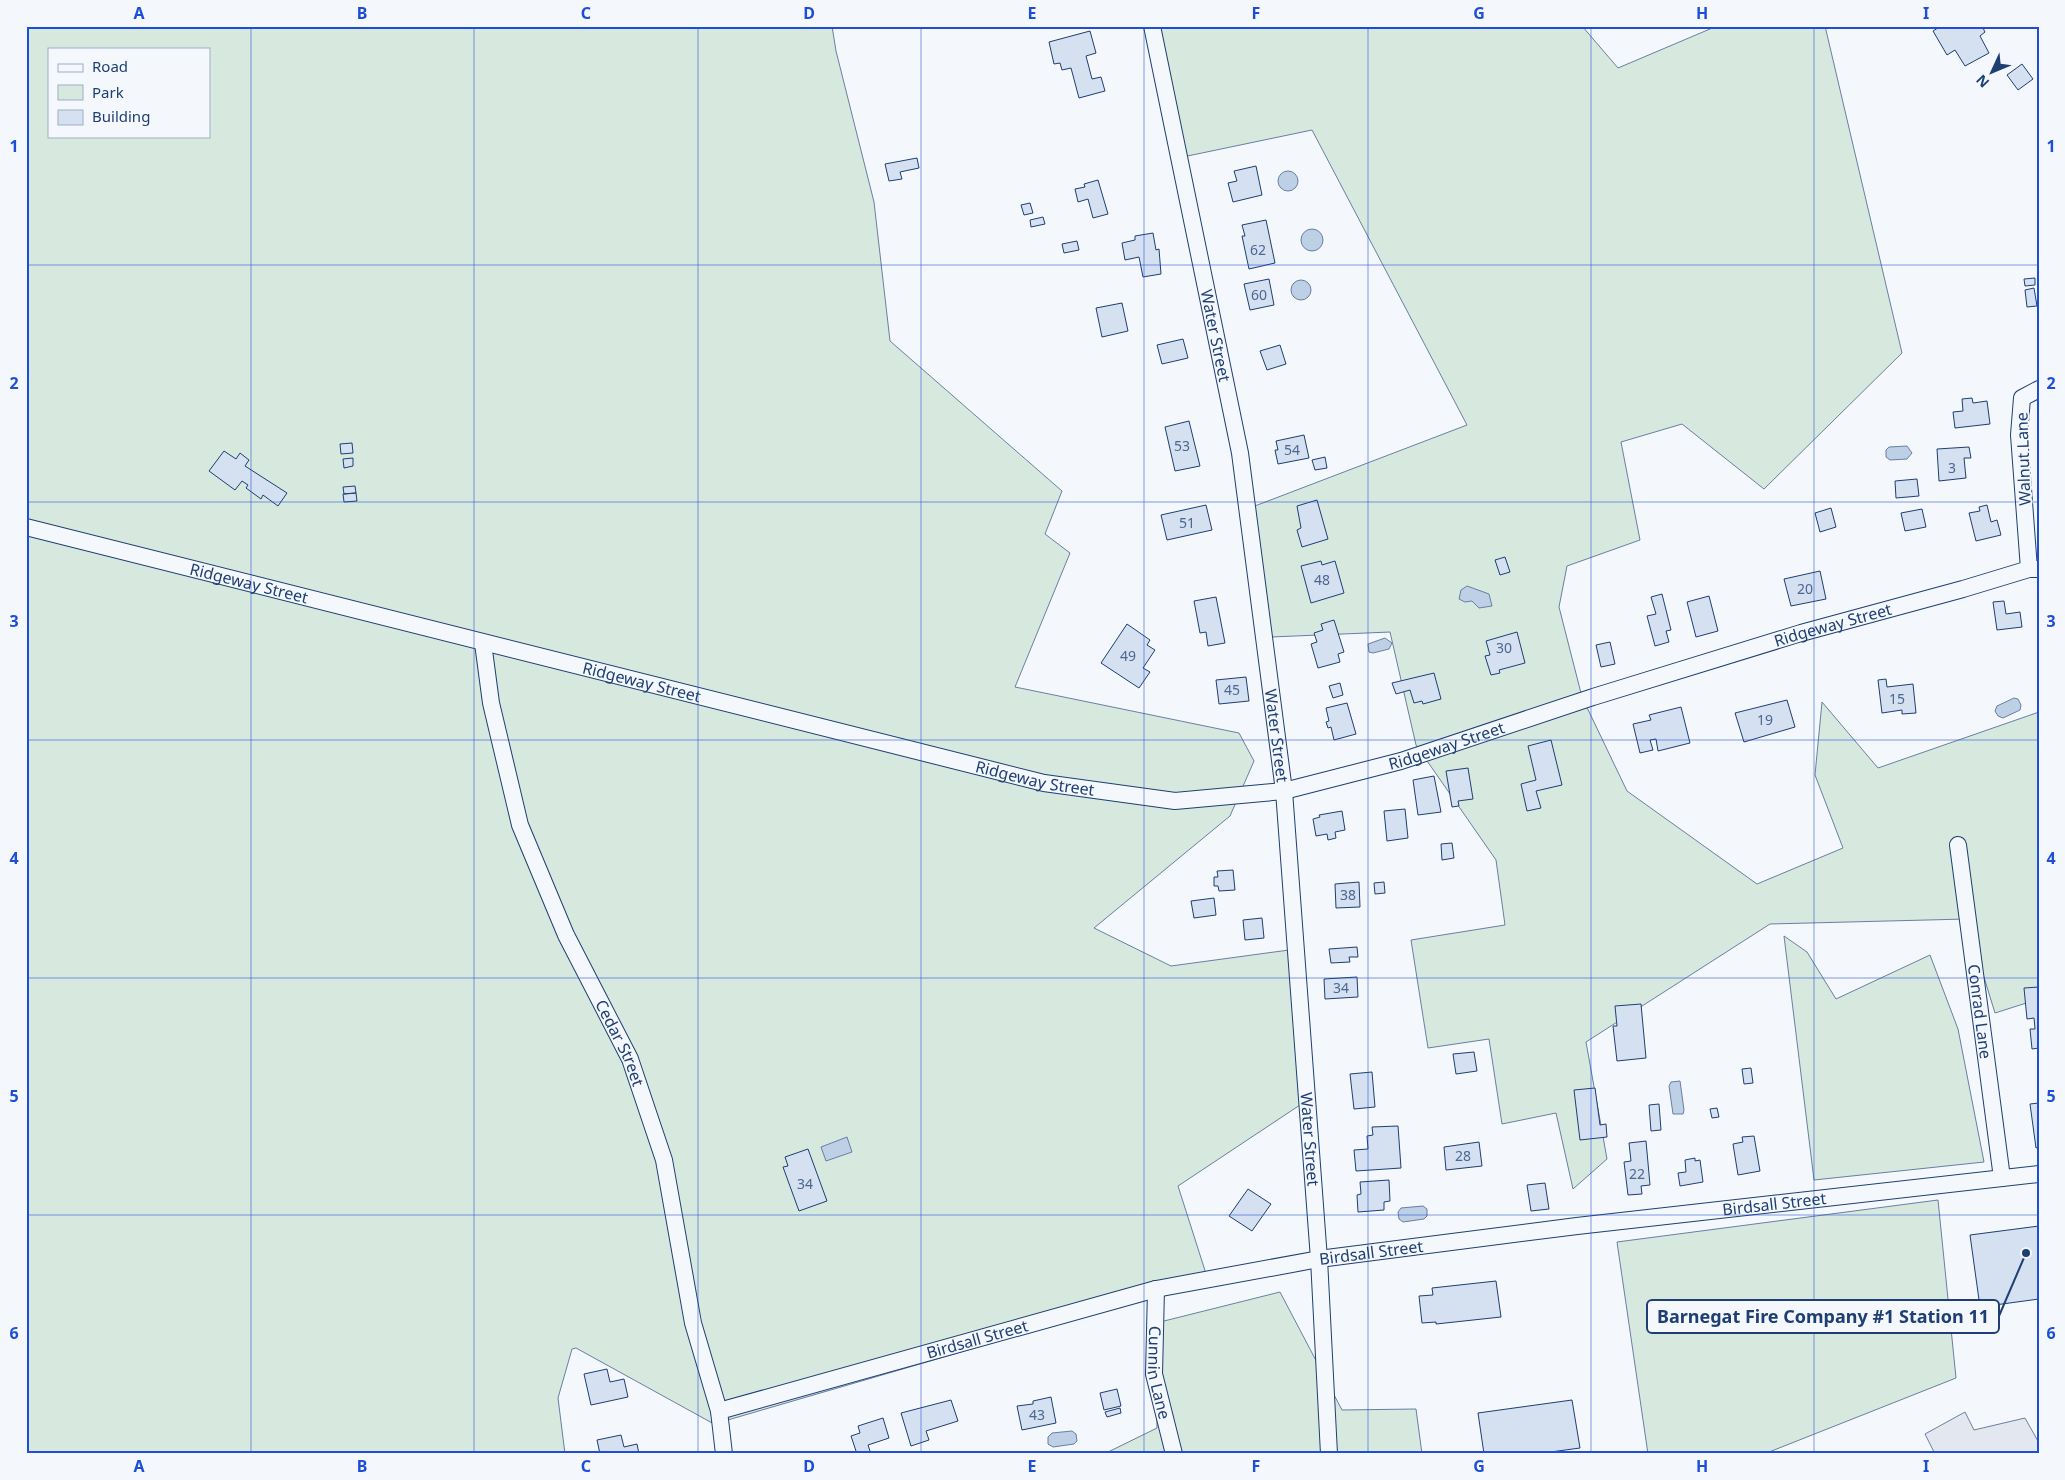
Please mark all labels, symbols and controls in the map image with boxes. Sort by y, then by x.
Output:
text: A [133,2,145,24]
text: B [357,2,367,24]
text: C [581,2,591,24]
text: D [803,2,815,24]
text: E [1028,2,1037,24]
text: F [1252,2,1260,24]
text: G [1473,2,1485,24]
text: H [1696,2,1708,24]
text: I [1923,2,1929,24]
legend [48,48,210,138]
north arrow [1968,48,2018,98]
text: Road [92,56,128,76]
text: N [1971,71,1993,92]
text: Park [92,82,124,102]
text: Building [92,106,150,126]
text: 1 [9,135,19,157]
text: 1 [2046,135,2056,157]
house number: 62 [1250,240,1266,259]
house number: 60 [1251,285,1267,304]
street label: Water Street [1196,287,1236,384]
text: 2 [9,372,19,394]
text: 2 [2046,372,2056,394]
street label: Walnut Lane [2010,412,2036,506]
house number: 53 [1174,436,1190,455]
house number: 54 [1284,440,1300,459]
house number: 3 [1948,458,1956,477]
house number: 51 [1179,513,1195,532]
street label: Ridgeway Street [188,558,311,609]
house number: 48 [1314,570,1330,589]
house number: 20 [1797,579,1813,598]
street label: Ridgeway Street [1771,598,1894,652]
text: 3 [9,610,19,632]
text: 3 [2046,610,2056,632]
house number: 30 [1496,638,1512,657]
house number: 49 [1120,646,1136,665]
street label: Ridgeway Street [580,656,703,707]
house number: 45 [1224,680,1240,699]
street label: Water Street [1260,688,1294,784]
house number: 15 [1889,689,1905,708]
house number: 19 [1757,710,1773,729]
street label: Ridgeway Street [1386,716,1508,775]
street label: Ridgeway Street [973,755,1096,801]
text: 4 [9,847,19,869]
text: 4 [2046,847,2056,869]
house number: 38 [1340,885,1356,904]
street label: Conrad Lane [1963,963,1997,1060]
house number: 34 [1333,978,1349,997]
street label: Cedar Street [590,996,649,1089]
text: 5 [9,1085,19,1107]
text: 5 [2046,1085,2056,1107]
street label: Water Street [1296,1092,1325,1187]
house number: 28 [1455,1146,1471,1165]
house number: 22 [1629,1164,1645,1183]
house number: 34 [797,1174,813,1193]
street label: Birdsall Street [1721,1187,1828,1221]
street label: Birdsall Street [1318,1235,1425,1270]
callout: Barnegat Fire Company #1 Station 11 [1647,1300,1999,1333]
text: Barnegat Fire Company #1 Station 11 [1657,1304,1989,1328]
street label: Birdsall Street [924,1314,1031,1364]
text: 6 [9,1322,19,1344]
text: 6 [2046,1322,2056,1344]
street label: Cunnin Lane [1142,1326,1176,1421]
house number: 43 [1029,1405,1045,1424]
text: A [133,1455,145,1477]
text: B [357,1455,367,1477]
text: C [581,1455,591,1477]
text: D [803,1455,815,1477]
text: E [1028,1455,1037,1477]
text: F [1252,1455,1260,1477]
text: G [1473,1455,1485,1477]
text: H [1696,1455,1708,1477]
text: I [1923,1455,1929,1477]

